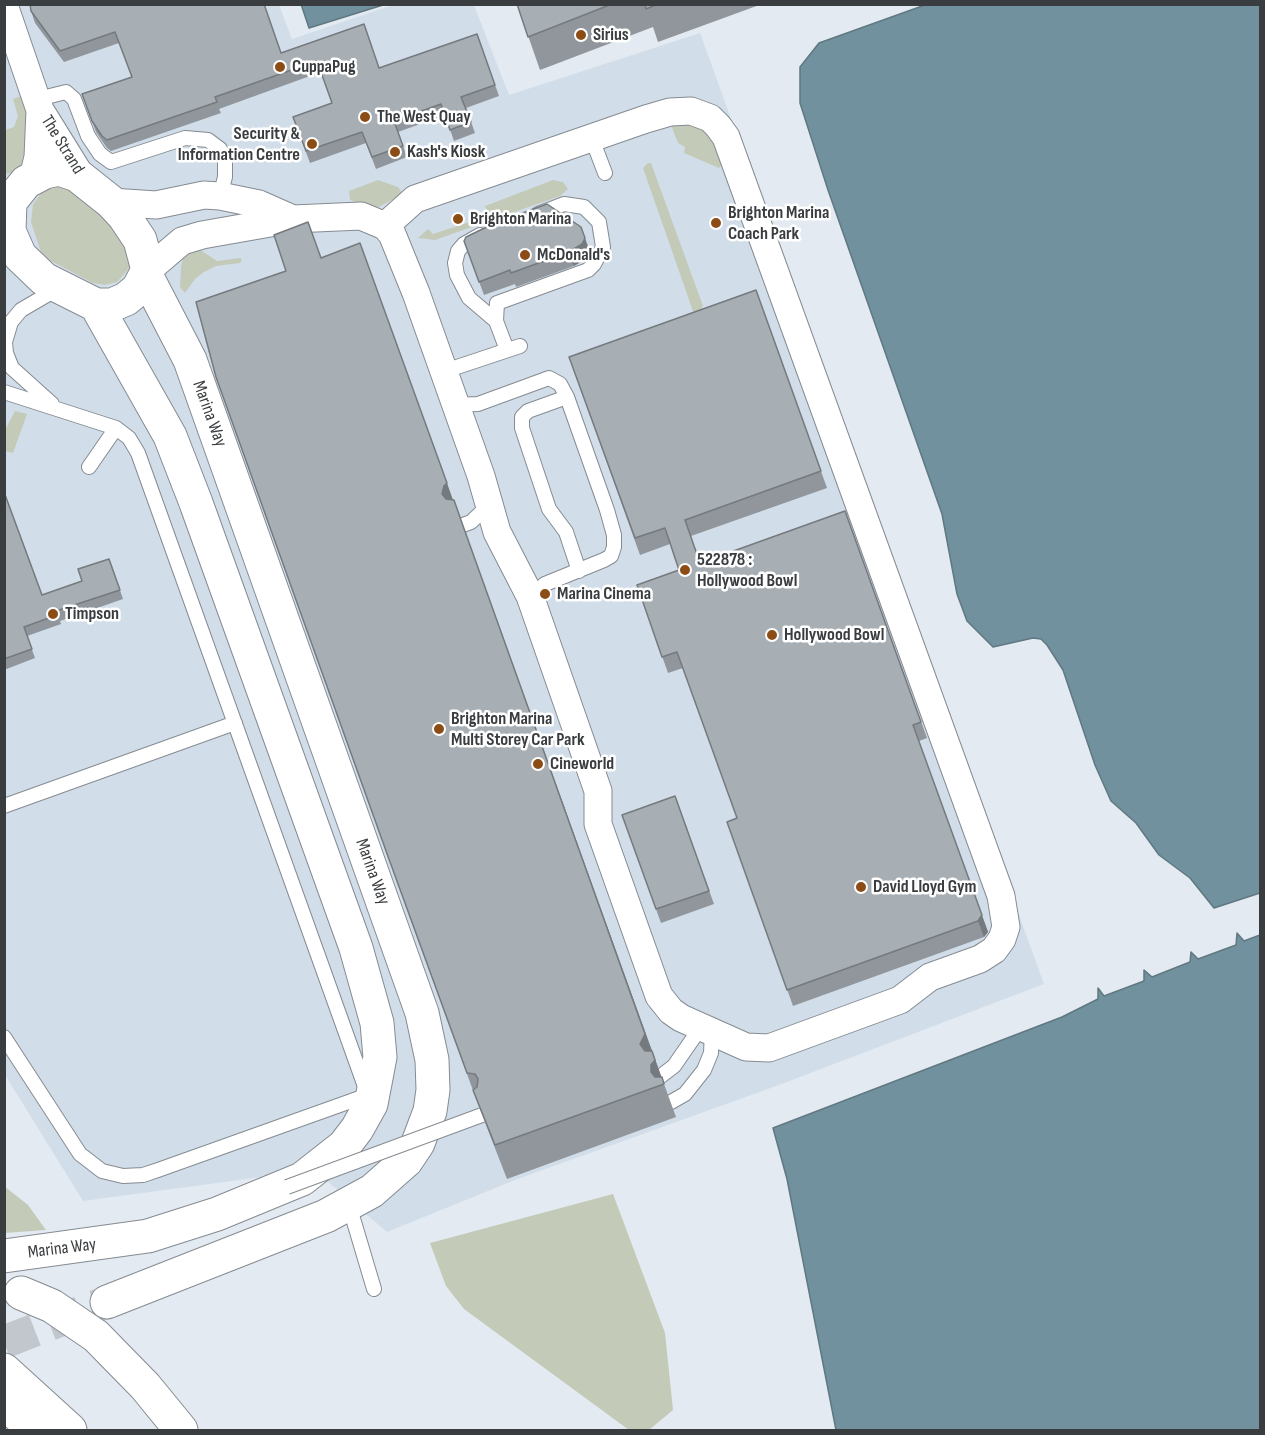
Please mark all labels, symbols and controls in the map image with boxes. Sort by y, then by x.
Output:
place label: Sirius [593,24,629,46]
marker: Sirius [574,28,588,42]
place label: CuppaPug [292,56,356,78]
marker: CuppaPug [273,60,287,74]
place label: The West Quay [377,106,471,128]
marker: The West Quay [358,110,372,124]
street label: The Strand [36,112,88,178]
place label: Security & Information Centre [178,123,300,166]
marker: Security & Information Centre [305,137,319,151]
place label: Kash's Kiosk [407,141,485,163]
marker: Kash's Kiosk [388,145,402,159]
place label: Brighton Marina Coach Park [728,202,829,244]
place label: Brighton Marina [470,208,571,230]
marker: Brighton Marina [451,212,465,226]
marker: Brighton Marina Coach Park [709,216,723,230]
place label: McDonald's [537,244,610,266]
marker: McDonald's [518,248,532,262]
street label: Marina Way [187,378,231,450]
place label: 522878 : Hollywood Bowl [697,549,797,592]
marker: 522878 : Hollywood Bowl [678,563,692,577]
place label: Marina Cinema [557,583,651,605]
marker: Marina Cinema [538,587,552,601]
place label: Timpson [65,603,119,625]
marker: Timpson [46,607,60,621]
place label: Hollywood Bowl [784,624,884,646]
marker: Hollywood Bowl [765,628,779,642]
place label: Brighton Marina Multi Storey Car Park [451,708,585,750]
marker: Brighton Marina Multi Storey Car Park [432,722,446,736]
place label: Cineworld [550,753,614,775]
marker: Cineworld [531,757,545,771]
street label: Marina Way [350,836,394,908]
place label: David Lloyd Gym [873,876,976,898]
marker: David Lloyd Gym [854,880,868,894]
street label: Marina Way [27,1234,97,1264]

